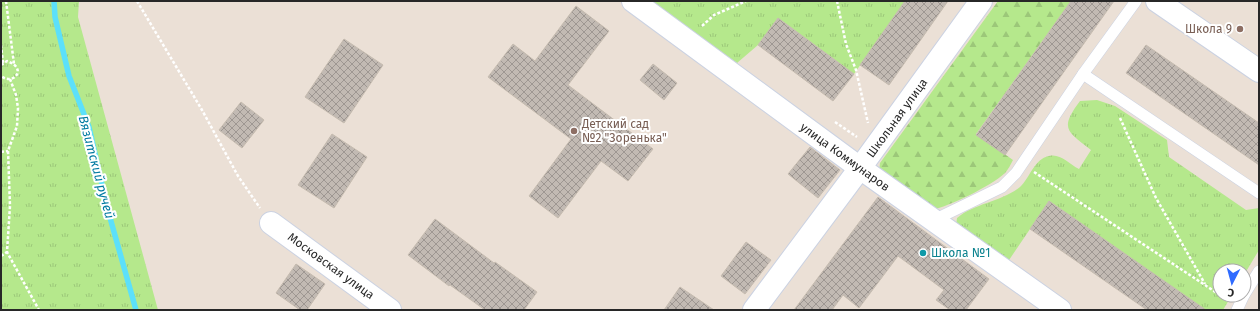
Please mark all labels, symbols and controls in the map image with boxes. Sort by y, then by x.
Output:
place label: Школа 9 [1185,22,1232,36]
marker: Школа 9 [1235,24,1245,34]
street label: Школьная улица [864,76,930,160]
water label: Вязитский ручей [76,114,118,220]
place label: Детский сад №2 "Зоренька" [581,117,667,145]
street label: улица Коммунаров [798,120,893,194]
marker: Детский сад №2 "Зоренька" [569,126,579,136]
street label: Московская улица [285,230,377,302]
place label: Школа №1 [931,246,990,260]
marker: Школа №1 [918,248,928,258]
north arrow [1212,263,1252,303]
text: С [1227,286,1235,299]

